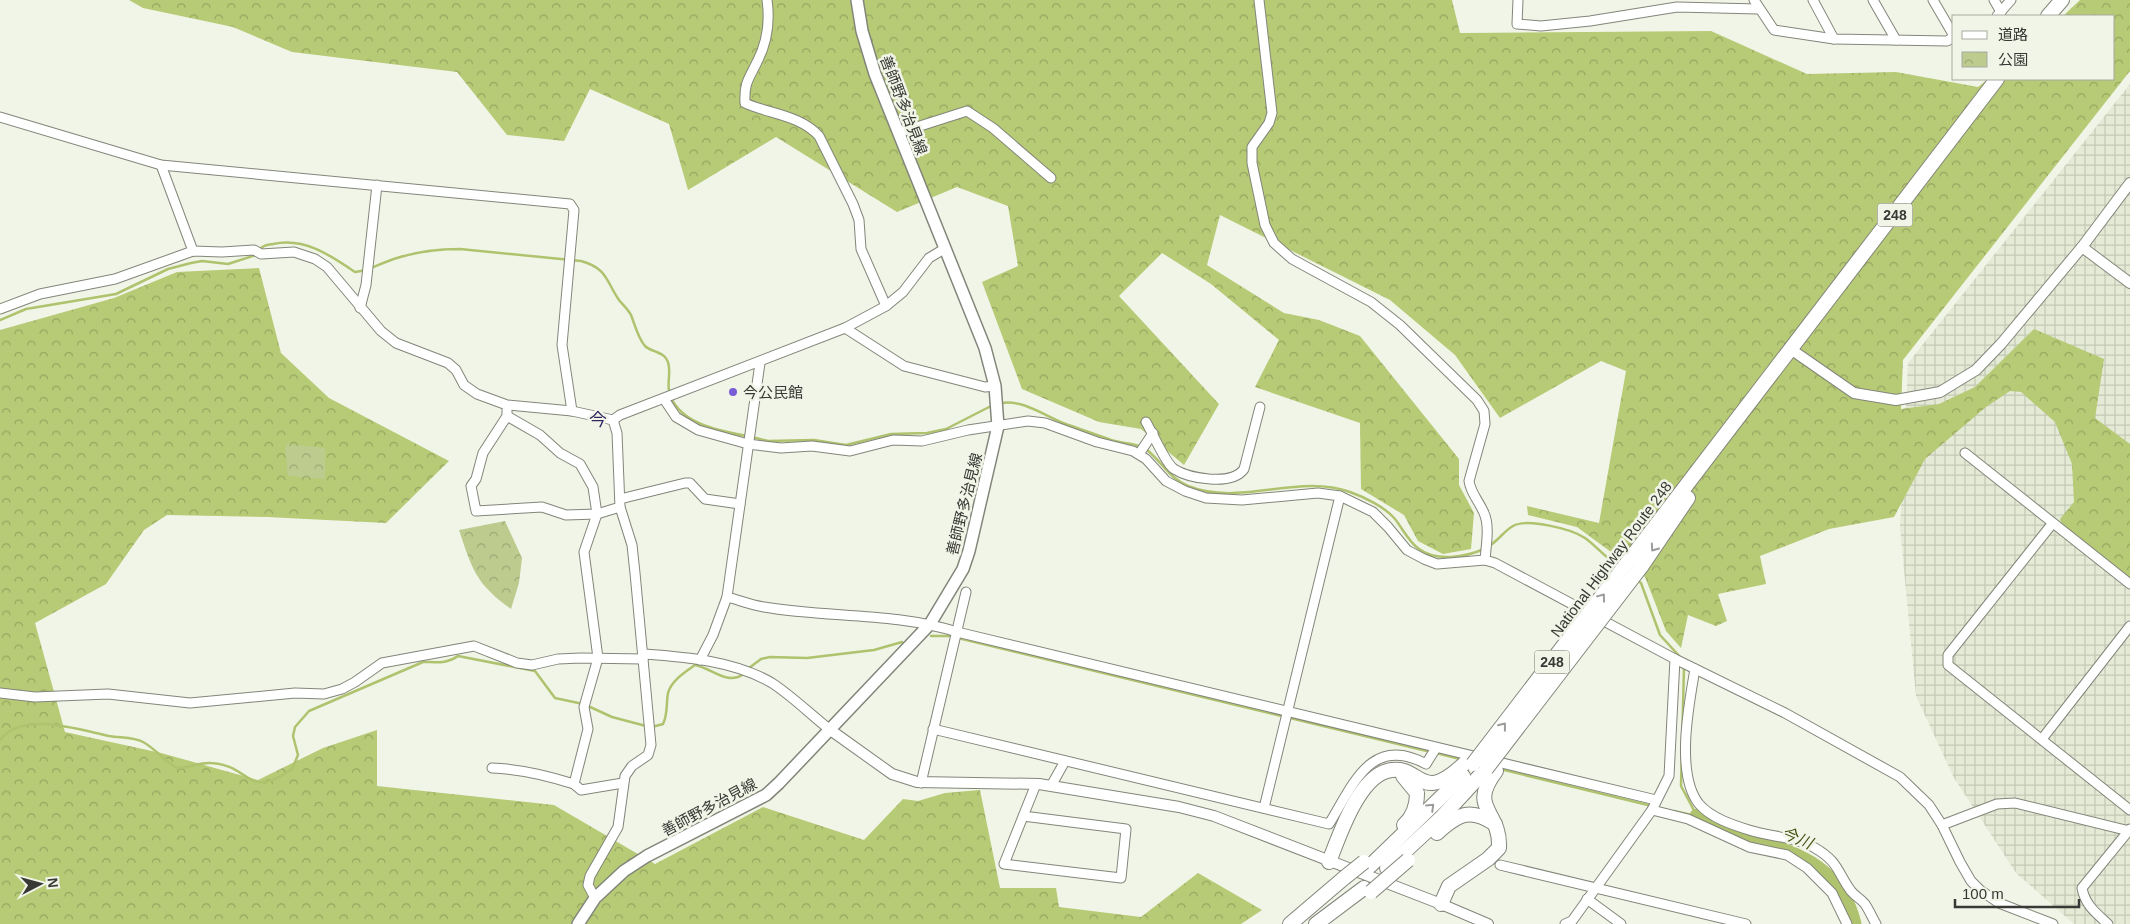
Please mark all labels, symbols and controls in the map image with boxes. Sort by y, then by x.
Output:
legend [1952,15,2115,80]
text: 道路 [1998,26,2028,43]
text: 公園 [1998,51,2028,68]
street label: 善師野多治見線 [877,53,931,157]
road number: 248 [1878,204,1912,226]
place label: 今公民館 [743,384,803,401]
marker: 今公民館 [727,386,739,398]
district label: 今 [589,410,607,430]
street label: 善師野多治見線 [943,451,985,557]
street label: National Highway Route 248 [1547,478,1675,640]
one-way arrow [1651,542,1660,552]
one-way arrow [1596,594,1604,603]
road number: 248 [1534,650,1570,674]
one-way arrow [1497,723,1505,732]
street label: 善師野多治見線 [659,775,759,839]
one-way arrow [1425,804,1434,813]
water label: 今川 [1779,824,1817,853]
north arrow [15,859,65,909]
scale bar [1955,876,2079,908]
text: N [44,877,61,889]
text: 100 m [1962,885,2004,902]

